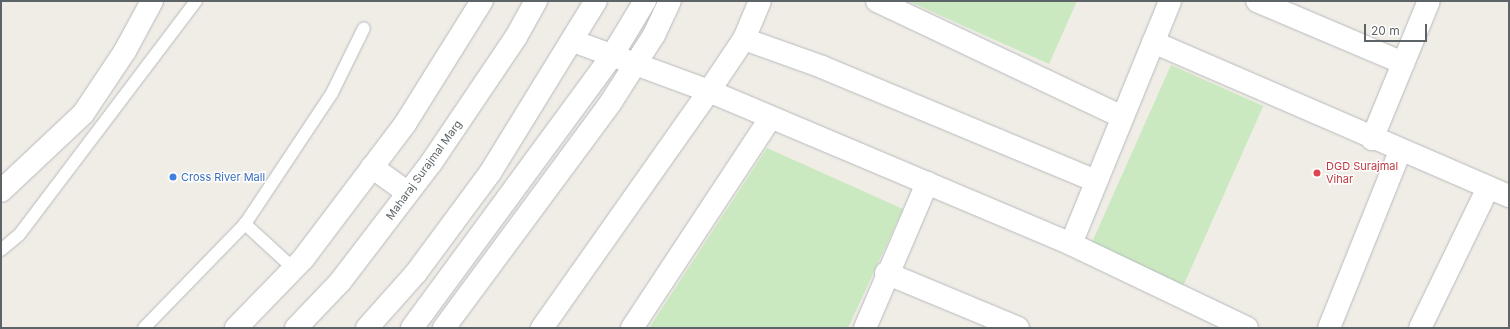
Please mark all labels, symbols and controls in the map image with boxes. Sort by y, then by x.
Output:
scale bar [1366,16,1429,42]
text: 20 m [1371,23,1400,38]
street label: Maharaj Surajmal Marg [383,118,465,222]
place label: DGD Surajmal Vihar [1326,160,1398,186]
marker: DGD Surajmal Vihar [1311,167,1323,179]
place label: Cross River Mall [181,170,265,184]
marker: Cross River Mall [168,172,178,182]

